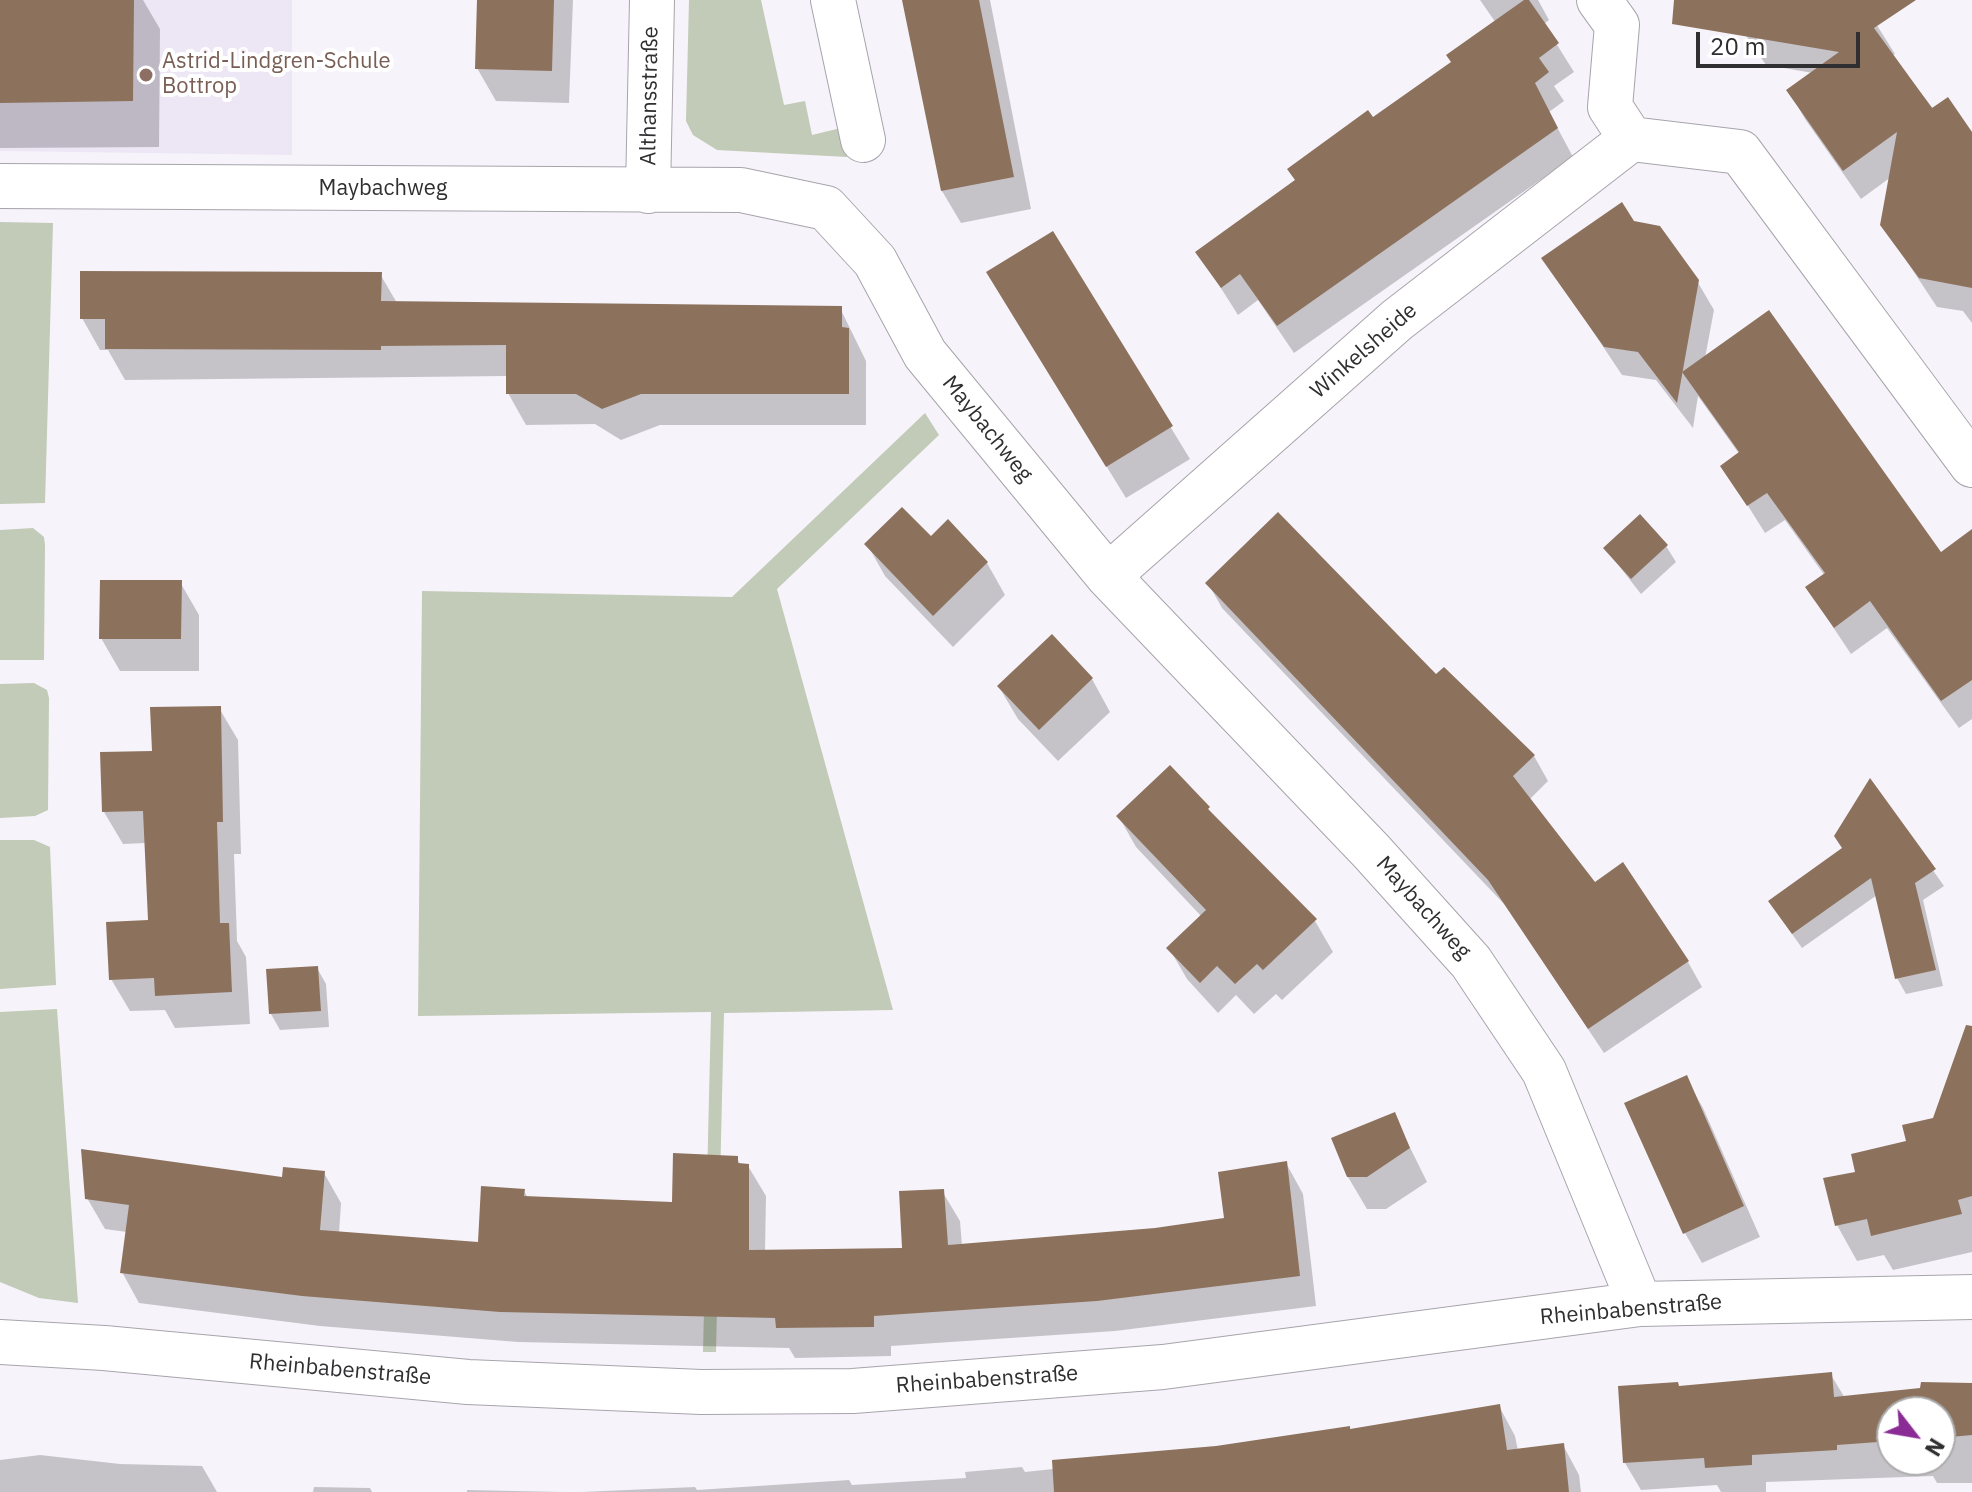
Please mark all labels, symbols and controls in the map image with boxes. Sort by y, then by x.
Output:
scale bar [1700,16,1864,66]
street label: Althansstraße [636,26,664,166]
text: 20 m [1710,30,1765,62]
place label: Astrid-Lindgren-Schule Bottrop [162,49,391,100]
marker: Astrid-Lindgren-Schule Bottrop [137,66,155,84]
street label: Maybachweg [319,176,447,202]
street label: Winkelsheide [1305,298,1423,404]
street label: Maybachweg [936,371,1038,487]
street label: Maybachweg [1370,851,1476,965]
street label: Rheinbabenstraße [1539,1289,1723,1331]
street label: Rheinbabenstraße [248,1349,432,1391]
street label: Rheinbabenstraße [895,1360,1079,1400]
north arrow [1876,1396,1956,1476]
text: N [1919,1433,1952,1462]

